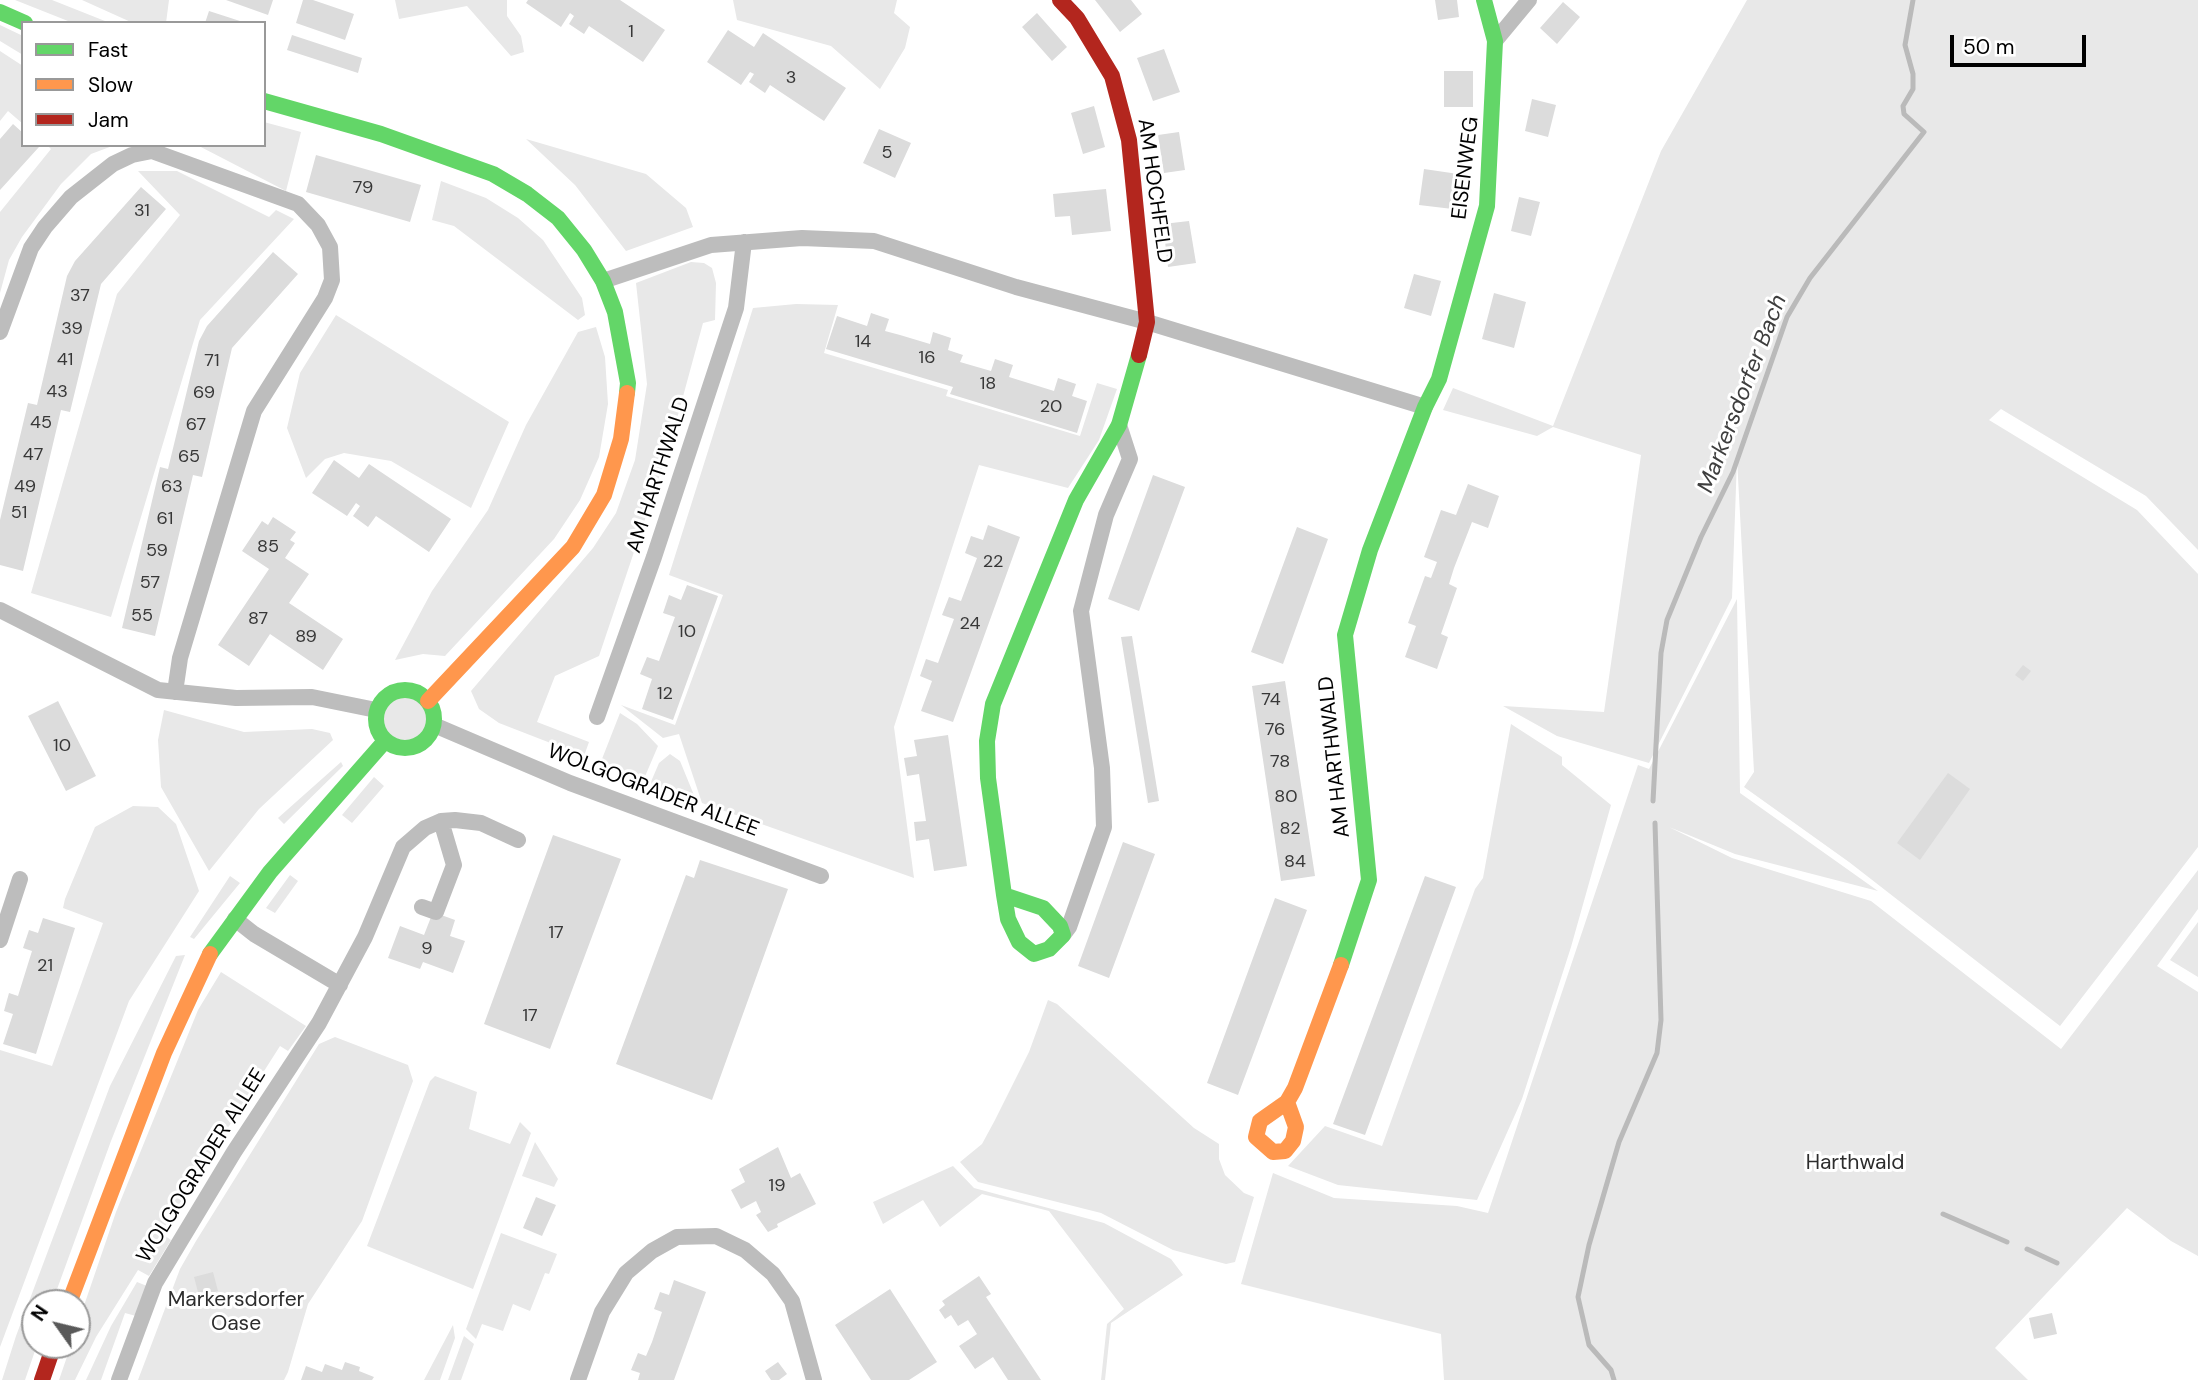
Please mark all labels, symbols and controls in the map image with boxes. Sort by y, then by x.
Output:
legend [21,21,266,147]
house number: 1 [628,21,634,43]
scale bar [1953,21,2090,65]
text: 50 m [1963,33,2014,61]
text: Fast [88,36,128,64]
house number: 3 [786,67,796,89]
text: Slow [88,71,133,99]
text: Jam [88,106,129,134]
street label: EISENWEG [1447,115,1485,221]
street label: AM HOCHFELD [1131,117,1177,265]
house number: 5 [882,142,892,164]
house number: 79 [353,177,373,199]
house number: 31 [134,200,150,222]
house number: 37 [70,285,90,307]
water label: Markersdorfer Bach [1692,291,1794,497]
house number: 39 [61,318,83,340]
house number: 14 [855,331,871,353]
house number: 16 [919,347,935,369]
house number: 41 [57,349,73,371]
house number: 71 [204,350,220,372]
house number: 18 [980,373,996,395]
house number: 43 [46,381,68,403]
house number: 69 [193,382,215,404]
street label: AM HARTHWALD [622,394,696,556]
house number: 20 [1040,396,1062,418]
house number: 45 [30,412,52,434]
house number: 67 [186,414,206,436]
house number: 47 [23,444,43,466]
house number: 65 [178,446,200,468]
house number: 49 [14,476,36,498]
house number: 63 [161,476,183,498]
house number: 51 [11,502,27,524]
house number: 61 [157,508,173,530]
house number: 85 [257,536,279,558]
house number: 59 [146,540,168,562]
house number: 22 [983,551,1003,573]
house number: 57 [140,572,160,594]
house number: 55 [131,605,153,627]
house number: 87 [248,608,268,630]
house number: 24 [960,613,980,635]
house number: 10 [678,621,696,643]
house number: 89 [295,626,317,648]
street label: AM HARTHWALD [1314,675,1356,839]
house number: 12 [657,683,673,705]
house number: 74 [1261,689,1281,711]
house number: 76 [1265,719,1285,741]
house number: 10 [53,735,71,757]
street label: WOLGOGRADER ALLEE [544,739,762,843]
house number: 78 [1270,751,1290,773]
house number: 80 [1274,786,1298,808]
house number: 82 [1279,818,1301,840]
house number: 84 [1284,851,1306,873]
house number: 17 [548,922,564,944]
house number: 9 [421,938,433,960]
house number: 21 [37,955,53,977]
house number: 17 [522,1005,538,1027]
street label: WOLGOGRADER ALLEE [132,1064,272,1268]
park label: Harthwald [1806,1150,1904,1176]
house number: 19 [769,1175,785,1197]
park label: Markersdorfer Oase [168,1287,304,1337]
north arrow [21,1289,91,1359]
text: N [26,1300,54,1326]

